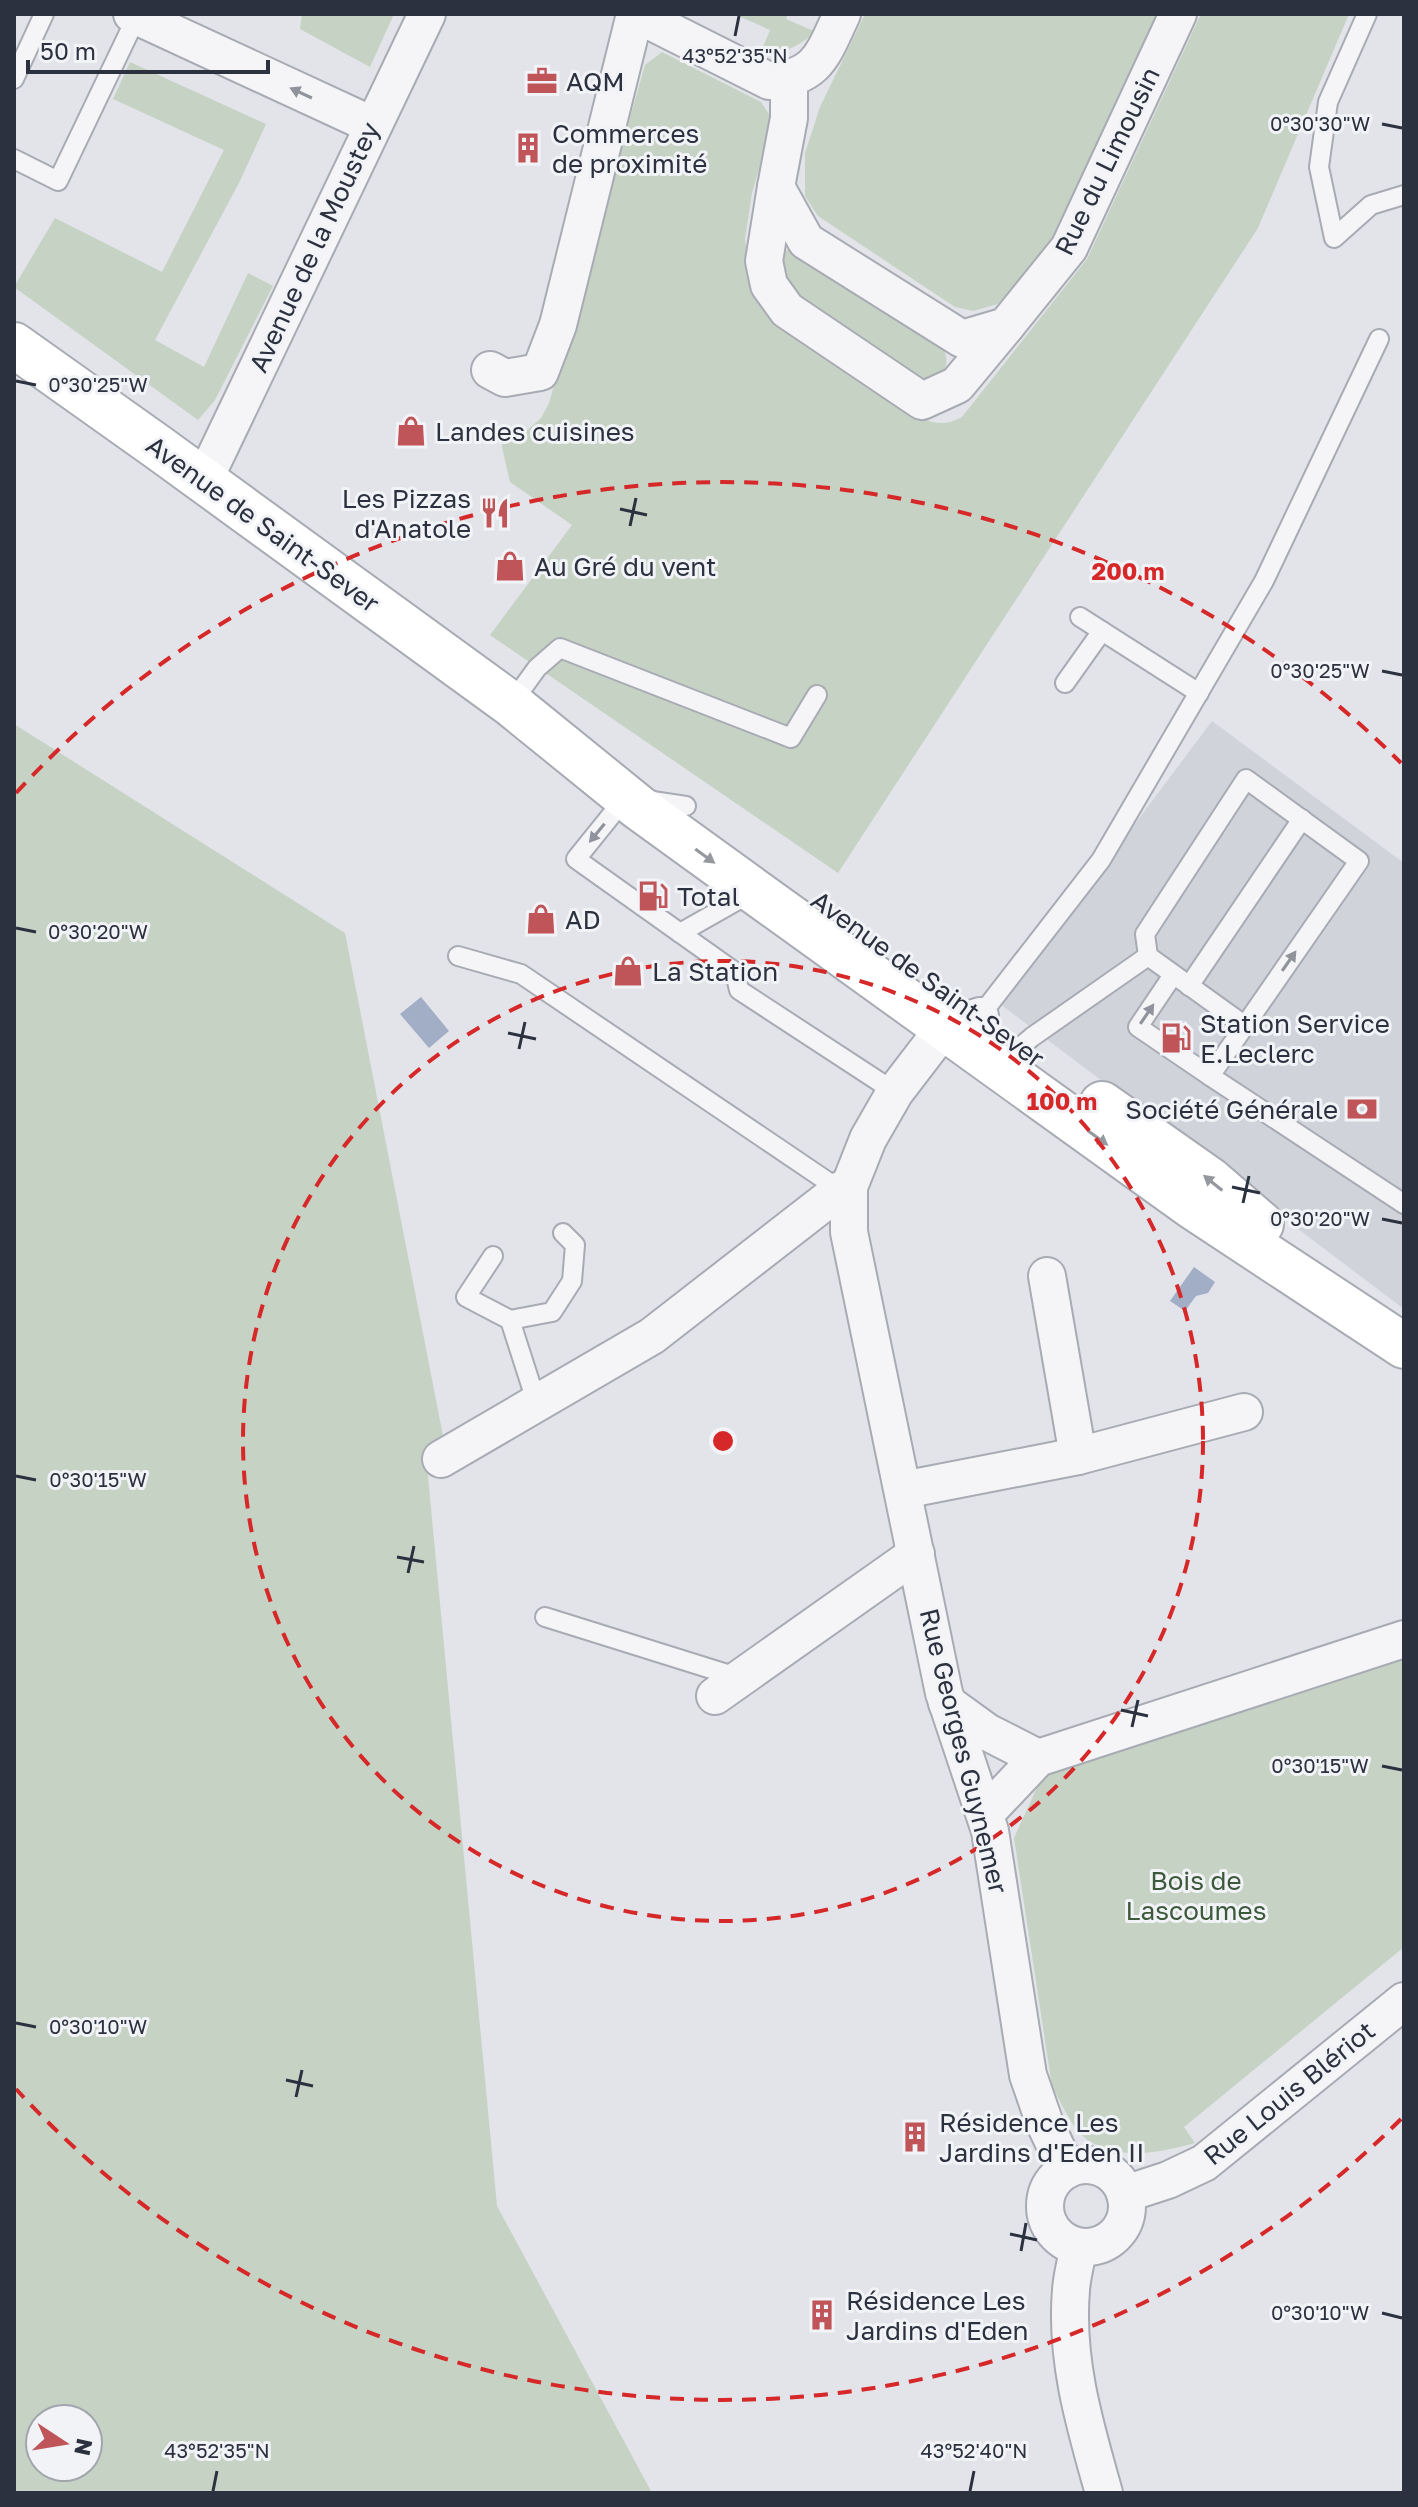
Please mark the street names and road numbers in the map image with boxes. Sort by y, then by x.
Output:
street label: Rue du Limousin [1048,62,1166,260]
street label: Avenue de la Moustey [242,117,386,377]
street label: Avenue de Saint-Sever [141,429,385,619]
street label: Avenue de Saint-Sever [806,884,1050,1074]
street label: Rue Georges Guynemer [914,1605,1014,1897]
street label: Rue Louis Blériot [1197,2014,1381,2172]

